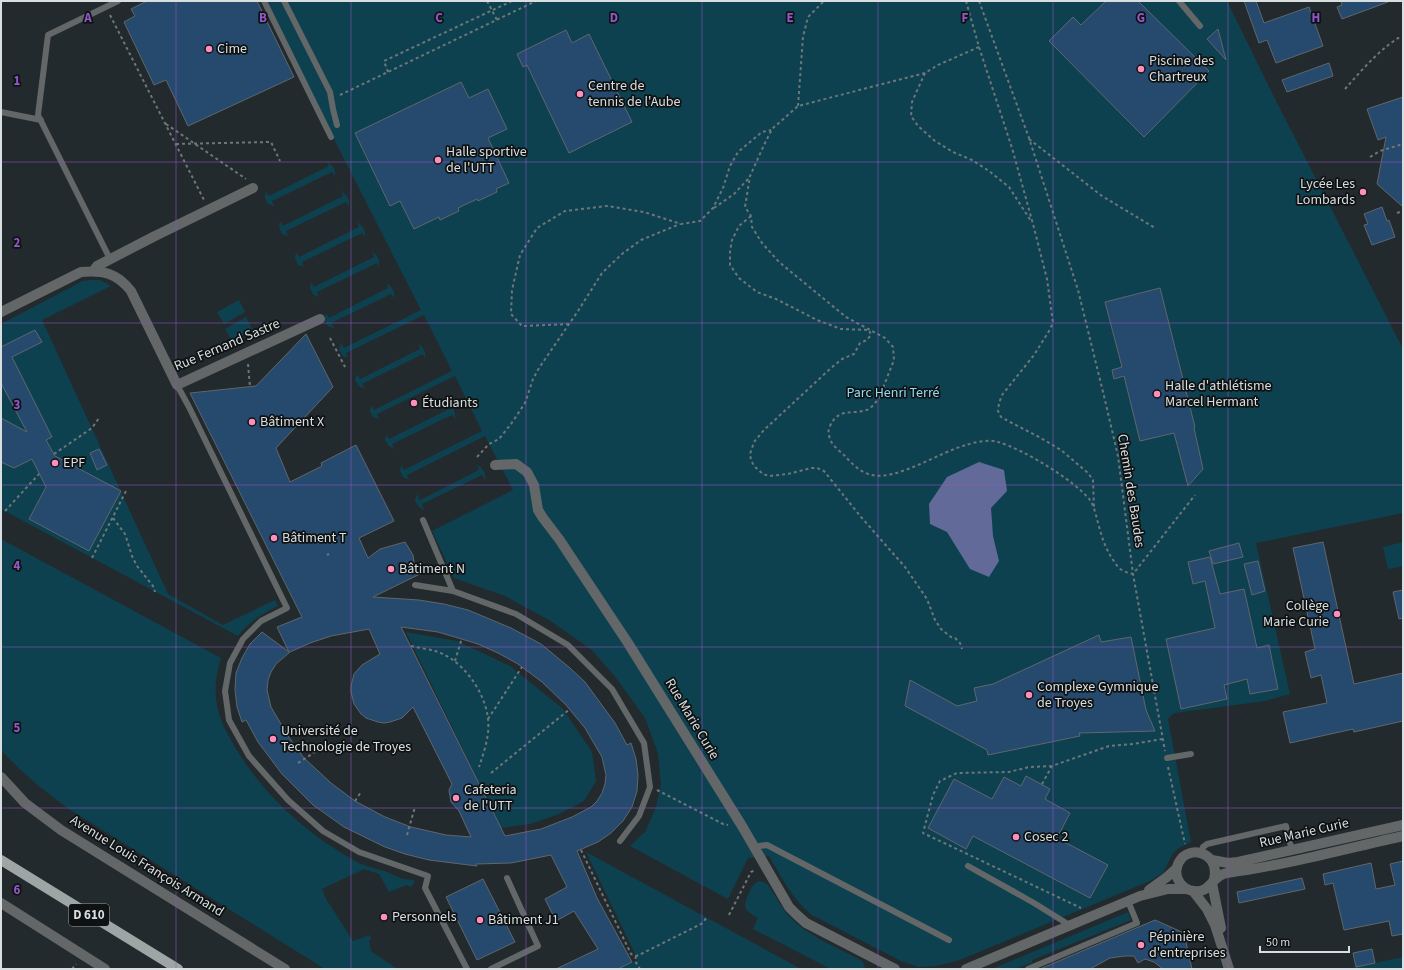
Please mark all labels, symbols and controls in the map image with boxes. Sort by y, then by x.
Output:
text: A [83,9,92,27]
text: B [259,9,267,27]
text: C [435,9,443,27]
text: D [610,9,618,27]
text: E [786,9,794,27]
text: F [962,9,969,27]
text: G [1137,9,1145,27]
text: H [1312,9,1320,27]
place label: Cime [217,39,247,59]
marker: Cime [204,44,214,54]
place label: Piscine des Chartreux [1149,51,1214,87]
marker: Piscine des Chartreux [1136,64,1146,74]
text: 1 [14,72,21,90]
place label: Centre de tennis de l'Aube [588,76,681,112]
marker: Centre de tennis de l'Aube [575,89,585,99]
place label: Halle sportive de l'UTT [446,142,527,178]
marker: Halle sportive de l'UTT [433,155,443,165]
place label: Lycée Les Lombards [1296,174,1355,210]
marker: Lycée Les Lombards [1358,187,1368,197]
text: 2 [14,234,21,252]
street label: Rue Fernand Sastre [171,314,283,376]
place label: Halle d'athlétisme Marcel Hermant [1165,376,1272,412]
park label: Parc Henri Terré [846,383,940,403]
marker: Halle d'athlétisme Marcel Hermant [1152,389,1162,399]
place label: Étudiants [422,393,478,413]
text: 3 [14,396,21,414]
marker: Étudiants [409,398,419,408]
place label: Bâtiment X [260,412,324,432]
marker: Bâtiment X [247,417,257,427]
street label: Chemin des Baudes [1112,433,1150,549]
place label: EPF [63,453,85,473]
marker: EPF [50,458,60,468]
place label: Bâtiment T [282,528,347,548]
marker: Bâtiment T [269,533,279,543]
text: 4 [14,557,21,575]
place label: Bâtiment N [399,559,465,579]
marker: Bâtiment N [386,564,396,574]
place label: Collège Marie Curie [1263,596,1329,632]
marker: Collège Marie Curie [1332,609,1342,619]
street label: Rue Marie Curie [660,675,724,763]
place label: Complexe Gymnique de Troyes [1037,677,1158,713]
marker: Complexe Gymnique de Troyes [1024,690,1034,700]
text: 5 [14,719,21,737]
place label: Université de Technologie de Troyes [281,721,411,757]
marker: Université de Technologie de Troyes [268,734,278,744]
place label: Cafeteria de l'UTT [464,780,517,816]
marker: Cafeteria de l'UTT [451,793,461,803]
street label: Avenue Louis François Armand [66,810,228,922]
street label: Rue Marie Curie [1257,813,1351,853]
place label: Cosec 2 [1024,827,1069,847]
marker: Cosec 2 [1011,832,1021,842]
text: 6 [14,881,21,899]
road number: D 610 [69,904,109,926]
place label: Personnels [392,907,457,927]
place label: Bâtiment J1 [488,910,559,930]
marker: Personnels [379,912,389,922]
marker: Bâtiment J1 [475,915,485,925]
place label: Pépinière d'entreprises [1149,927,1226,963]
scale bar [1260,928,1349,954]
text: 50 m [1266,934,1290,951]
marker: Pépinière d'entreprises [1136,940,1146,950]

